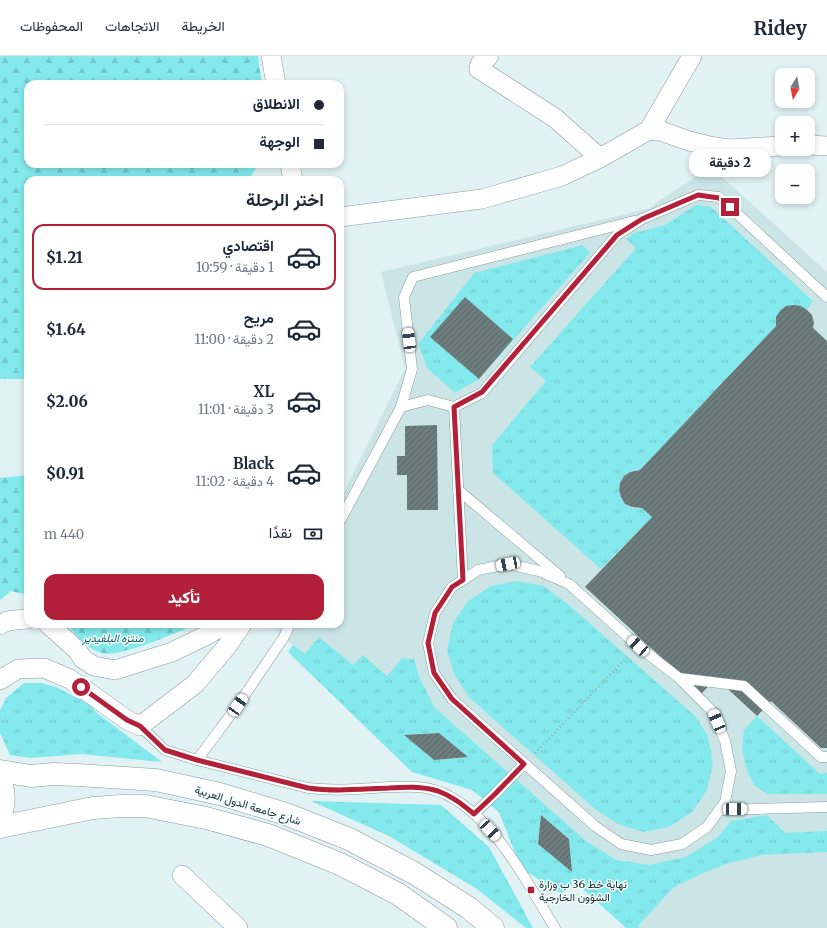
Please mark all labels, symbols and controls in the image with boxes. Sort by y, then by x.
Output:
text: Ridey [754,16,807,40]
text: المحفوظات [20,17,83,35]
text: الاتجاهات [105,17,159,35]
text: الخريطة [181,17,225,35]
north arrow [775,68,815,108]
map controls [775,68,815,204]
text: الانطلاق [253,94,300,113]
button: + [775,116,815,156]
text: الوجهة [259,132,300,151]
callout: 2 دقيقة [689,149,771,177]
text: 2 دقيقة [709,154,751,171]
button: − [775,164,815,204]
text: اختر الرحلة [246,188,324,211]
route end [721,198,739,216]
text: اقتصادي [222,236,274,255]
icon: car [286,239,322,275]
text: $1.21 [46,248,83,267]
text: 1 دقيقة · 10:59 [196,259,274,276]
text: مريح [244,308,274,327]
icon: car [286,311,322,347]
text: $1.64 [46,320,86,339]
car [402,327,416,353]
text: 2 دقيقة · 11:00 [194,331,274,348]
text: XL [253,382,274,401]
icon: car [286,383,322,419]
text: $2.06 [46,392,88,411]
text: 3 دقيقة · 11:01 [198,401,274,418]
text: Black [233,454,274,473]
icon: car [286,455,322,491]
text: $0.91 [46,464,84,483]
text: 4 دقيقة · 11:02 [195,473,274,490]
text: نقدًا [269,523,292,542]
icon: cash [302,523,324,545]
text: 440 m [44,526,84,543]
car [495,556,521,572]
button: تأكيد [44,574,324,620]
park label: منتزه البلفيدير [81,631,144,645]
car [625,634,651,658]
route start [72,678,90,696]
car [226,692,250,718]
car [707,708,727,734]
street label: شارع جامعة الدول العربية [193,782,303,829]
car [723,803,747,815]
car [477,817,503,843]
place label: نهاية خط 36 ب وزارة الشؤون الخارجية [539,877,627,904]
marker: نهاية خط 36 ب وزارة الشؤون الخارجية [526,885,536,895]

